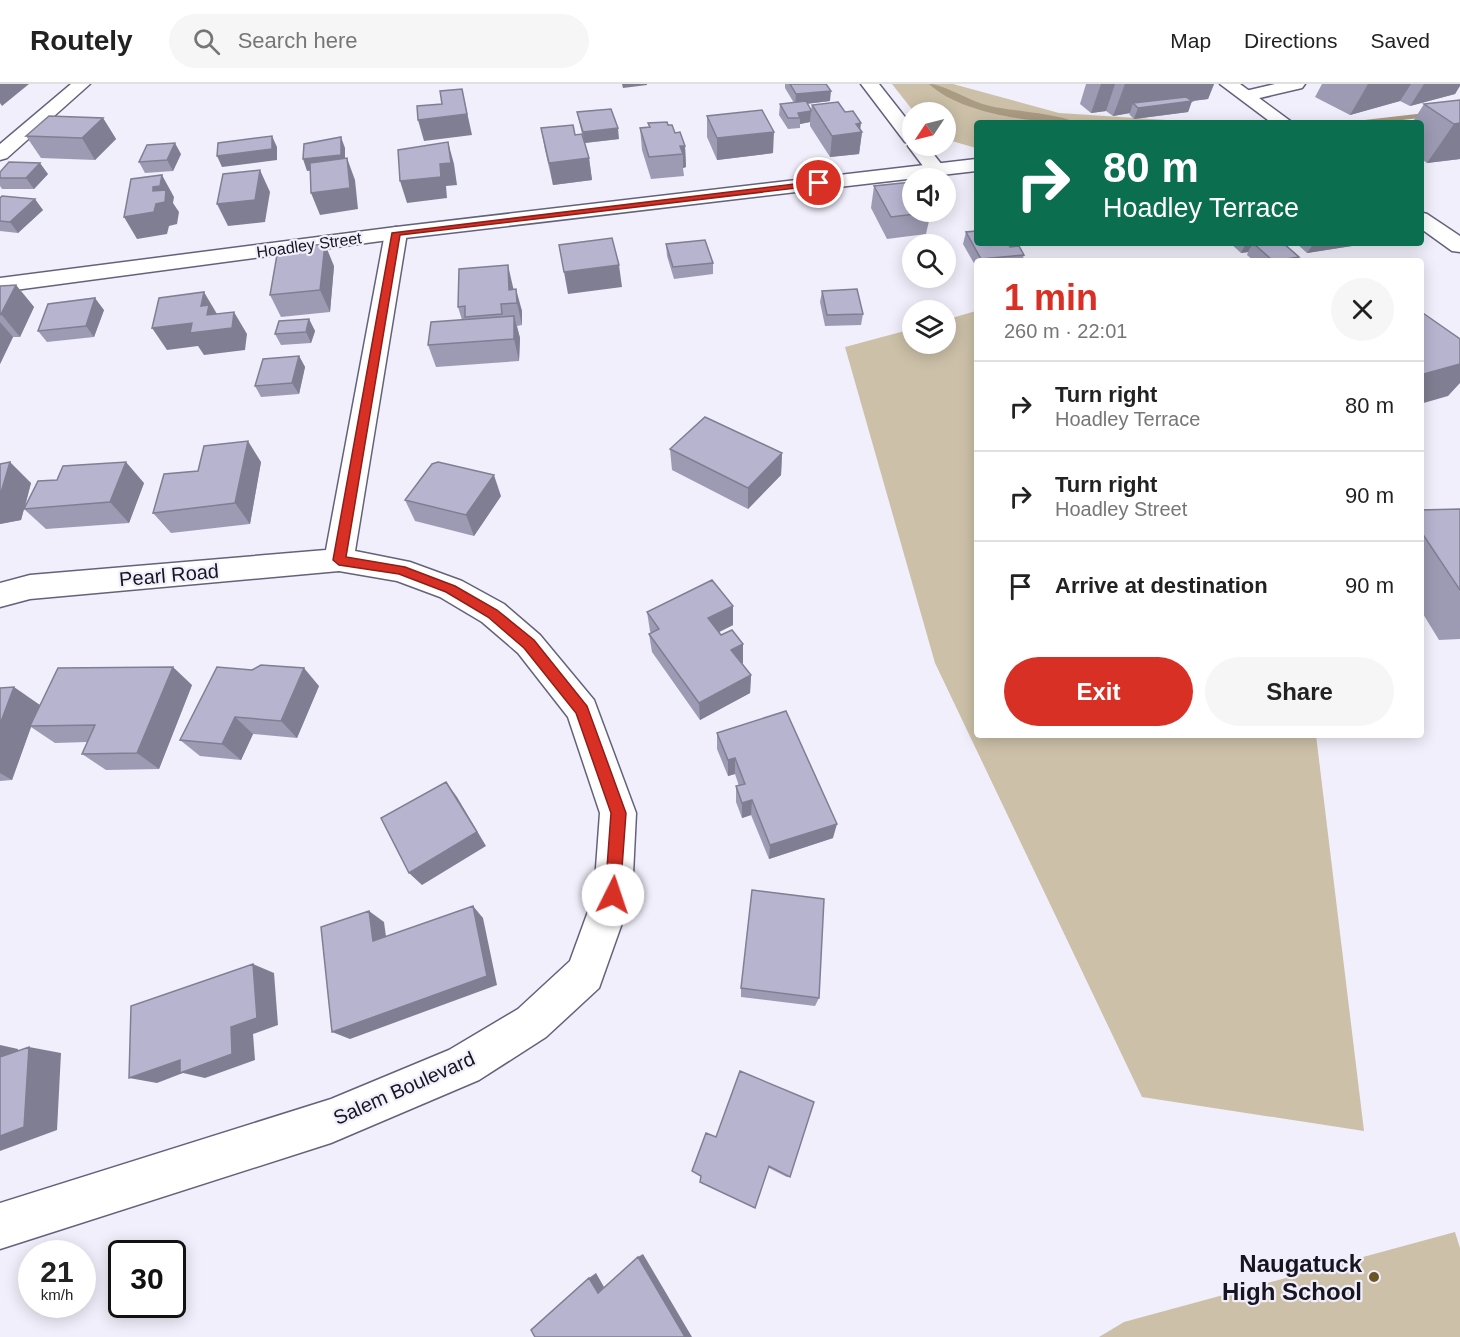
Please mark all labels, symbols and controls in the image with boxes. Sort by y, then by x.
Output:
search box [169,14,589,68]
text: Routely [30,25,133,56]
icon: search [190,25,223,58]
text: Search here [238,28,358,53]
text: Map [1170,29,1211,52]
text: Directions [1244,29,1337,52]
text: Saved [1370,29,1430,52]
north arrow [902,102,956,156]
map controls [902,102,956,354]
icon: right [1004,144,1082,222]
text: 80 m [1103,144,1199,191]
pin [793,157,844,208]
icon: arrive [802,166,835,199]
button: sound [902,168,956,222]
text: Hoadley Terrace [1103,193,1299,223]
street label: Hoadley Street [255,229,363,261]
button: search [902,234,956,288]
text: 1 min [1004,277,1098,318]
button: close [1331,278,1394,341]
button: layers [902,300,956,354]
text: 260 m · 22:01 [1004,320,1127,342]
text: Turn right [1055,382,1157,407]
icon: right [1004,390,1037,423]
text: 80 m [1345,393,1394,418]
text: Hoadley Terrace [1055,408,1200,430]
text: Turn right [1055,472,1157,497]
icon: right [1004,480,1037,513]
text: 90 m [1345,483,1394,508]
text: Hoadley Street [1055,498,1187,520]
street label: Pearl Road [118,560,220,590]
icon: arrive [1004,570,1037,603]
text: Arrive at destination [1055,573,1268,598]
text: 90 m [1345,573,1394,598]
button: Exit [1004,657,1193,726]
button: Share [1205,657,1394,726]
position arrow [581,863,645,927]
street label: Salem Boulevard [330,1047,478,1129]
speed limit sign: 30 [108,1240,186,1318]
place label: Naugatuck High School [1222,1250,1363,1305]
text: 21 [40,1255,74,1288]
marker: Naugatuck High School [1367,1270,1381,1284]
text: km/h [41,1286,73,1303]

